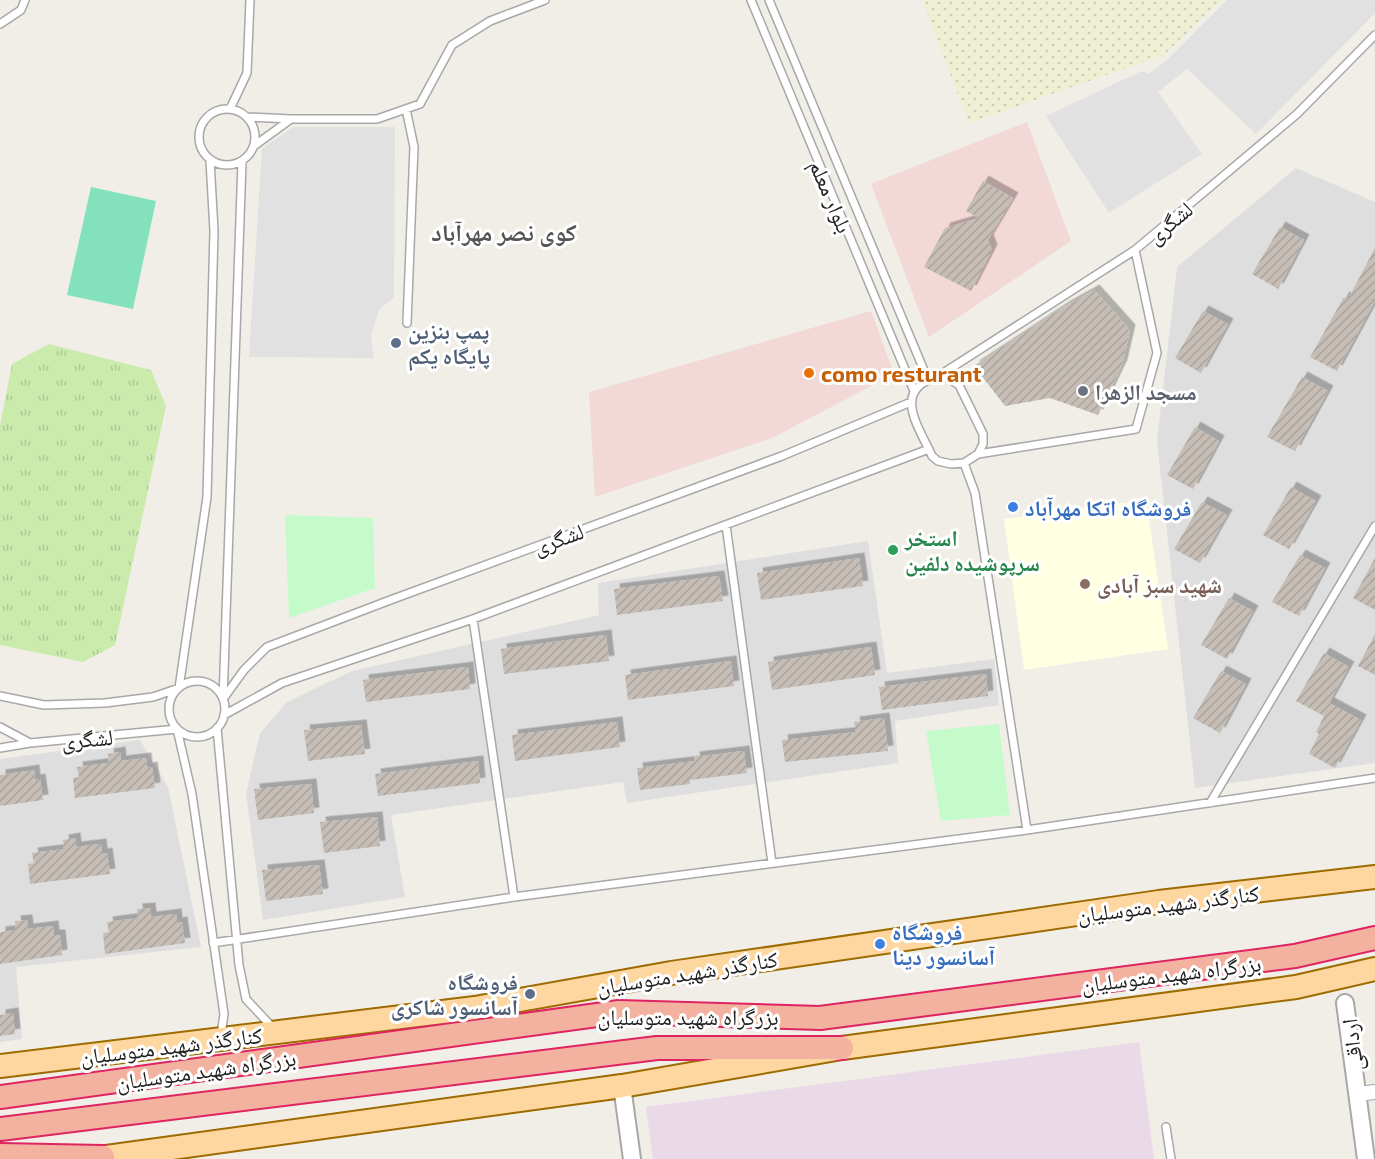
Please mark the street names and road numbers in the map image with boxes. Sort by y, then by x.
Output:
street label: بلوار معلم [802,156,859,237]
street label: لشگری [1141,195,1198,250]
street label: لشگری [529,517,587,561]
street label: لشگری [60,723,114,755]
street label: کنارگذر شهید متوسلیان [1076,879,1261,929]
street label: کنارگذر شهید متوسلیان [595,945,780,1001]
street label: بزرگراه شهید متوسلیان [1080,949,1263,999]
street label: بزرگراه شهید متوسلیان [597,1003,779,1031]
street label: ارداقی [1335,1017,1369,1073]
street label: کنارگذر شهید متوسلیان [79,1021,264,1071]
street label: بزرگراه شهید متوسلیان [114,1044,298,1096]

